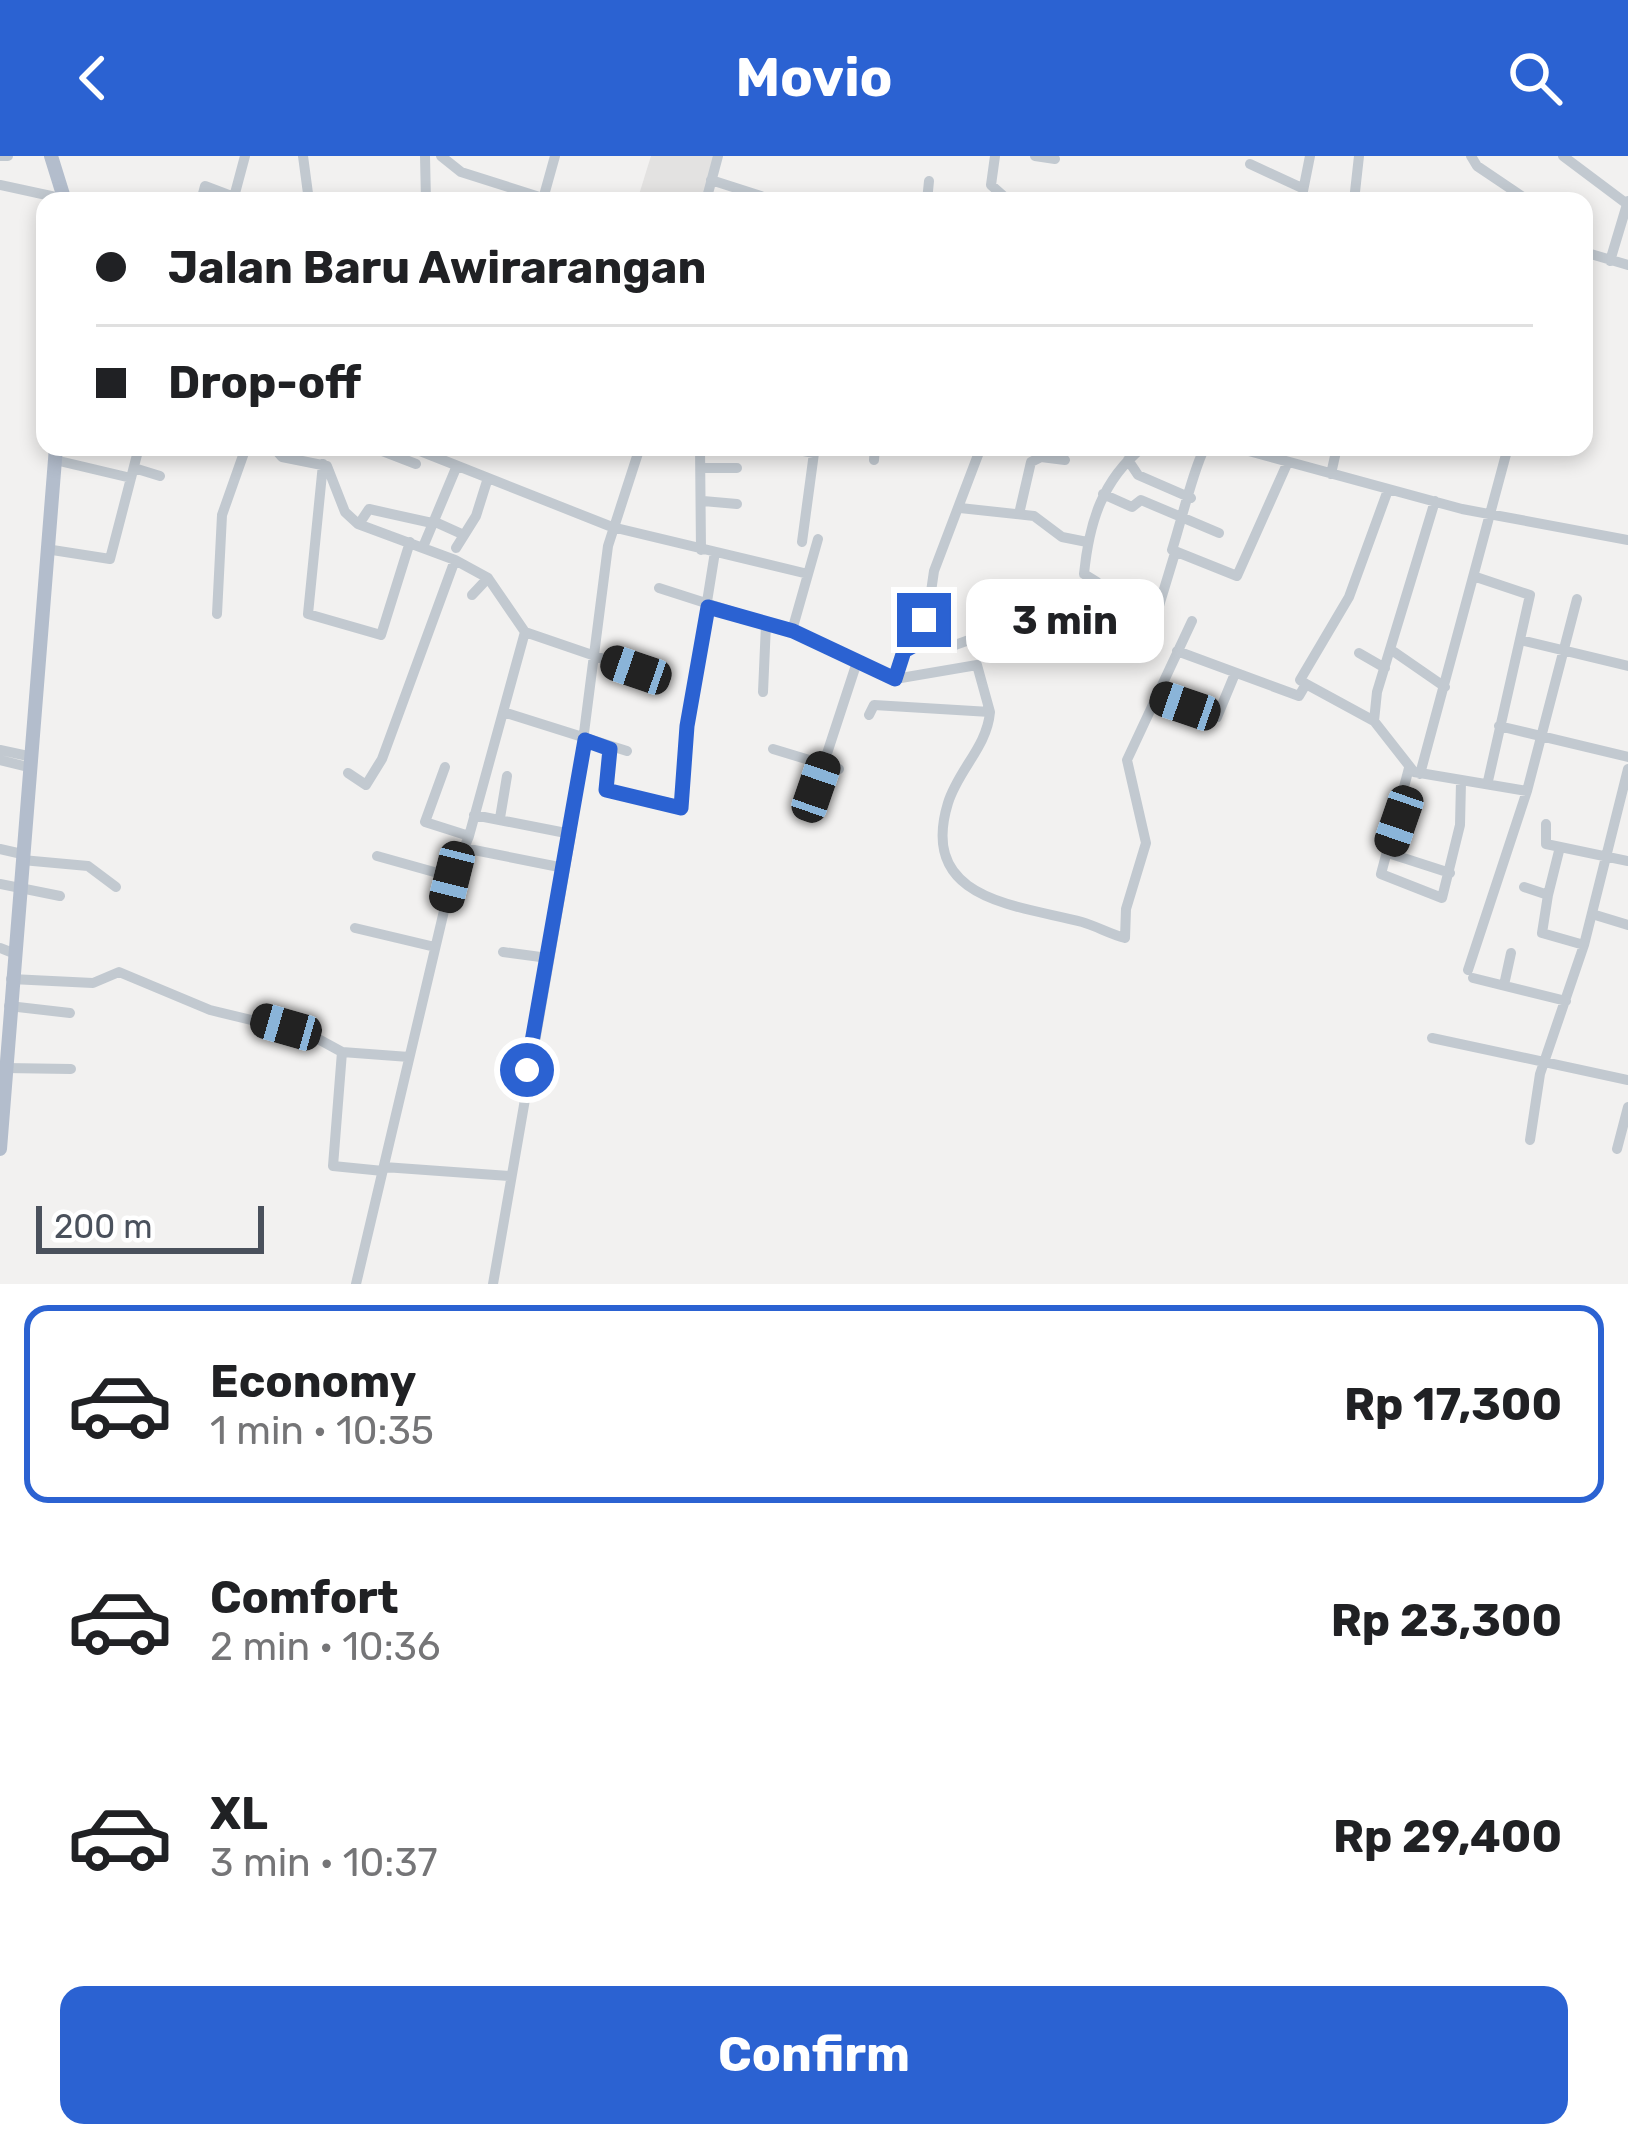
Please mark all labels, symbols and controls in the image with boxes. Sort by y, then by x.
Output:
icon: back [60,45,126,111]
icon: search [1502,45,1568,111]
text: Movio [735,46,893,110]
text: Jalan Baru Awirarangan [168,241,706,294]
text: Drop-off [168,356,361,409]
callout: 3 min [966,578,1164,662]
route end [897,593,951,647]
text: 3 min [1012,598,1118,644]
car [596,641,676,699]
car [1145,677,1225,735]
car [787,747,845,827]
car [1370,781,1428,861]
car [426,838,478,916]
car [246,1000,326,1054]
route start [500,1043,554,1097]
scale bar [36,1200,264,1253]
text: 200 m [54,1207,153,1246]
icon: car [66,1350,174,1458]
text: Economy [210,1355,416,1408]
text: Rp 17,300 [1344,1378,1562,1431]
text: 1 min · 10:35 [210,1408,434,1454]
icon: car [66,1566,174,1674]
text: Comfort [210,1571,399,1624]
text: Rp 23,300 [1331,1594,1562,1647]
text: 2 min · 10:36 [210,1624,441,1670]
icon: car [66,1782,174,1890]
text: XL [210,1787,268,1840]
text: Rp 29,400 [1333,1810,1562,1863]
text: 3 min · 10:37 [210,1840,438,1886]
button: Confirm [60,1986,1568,2124]

